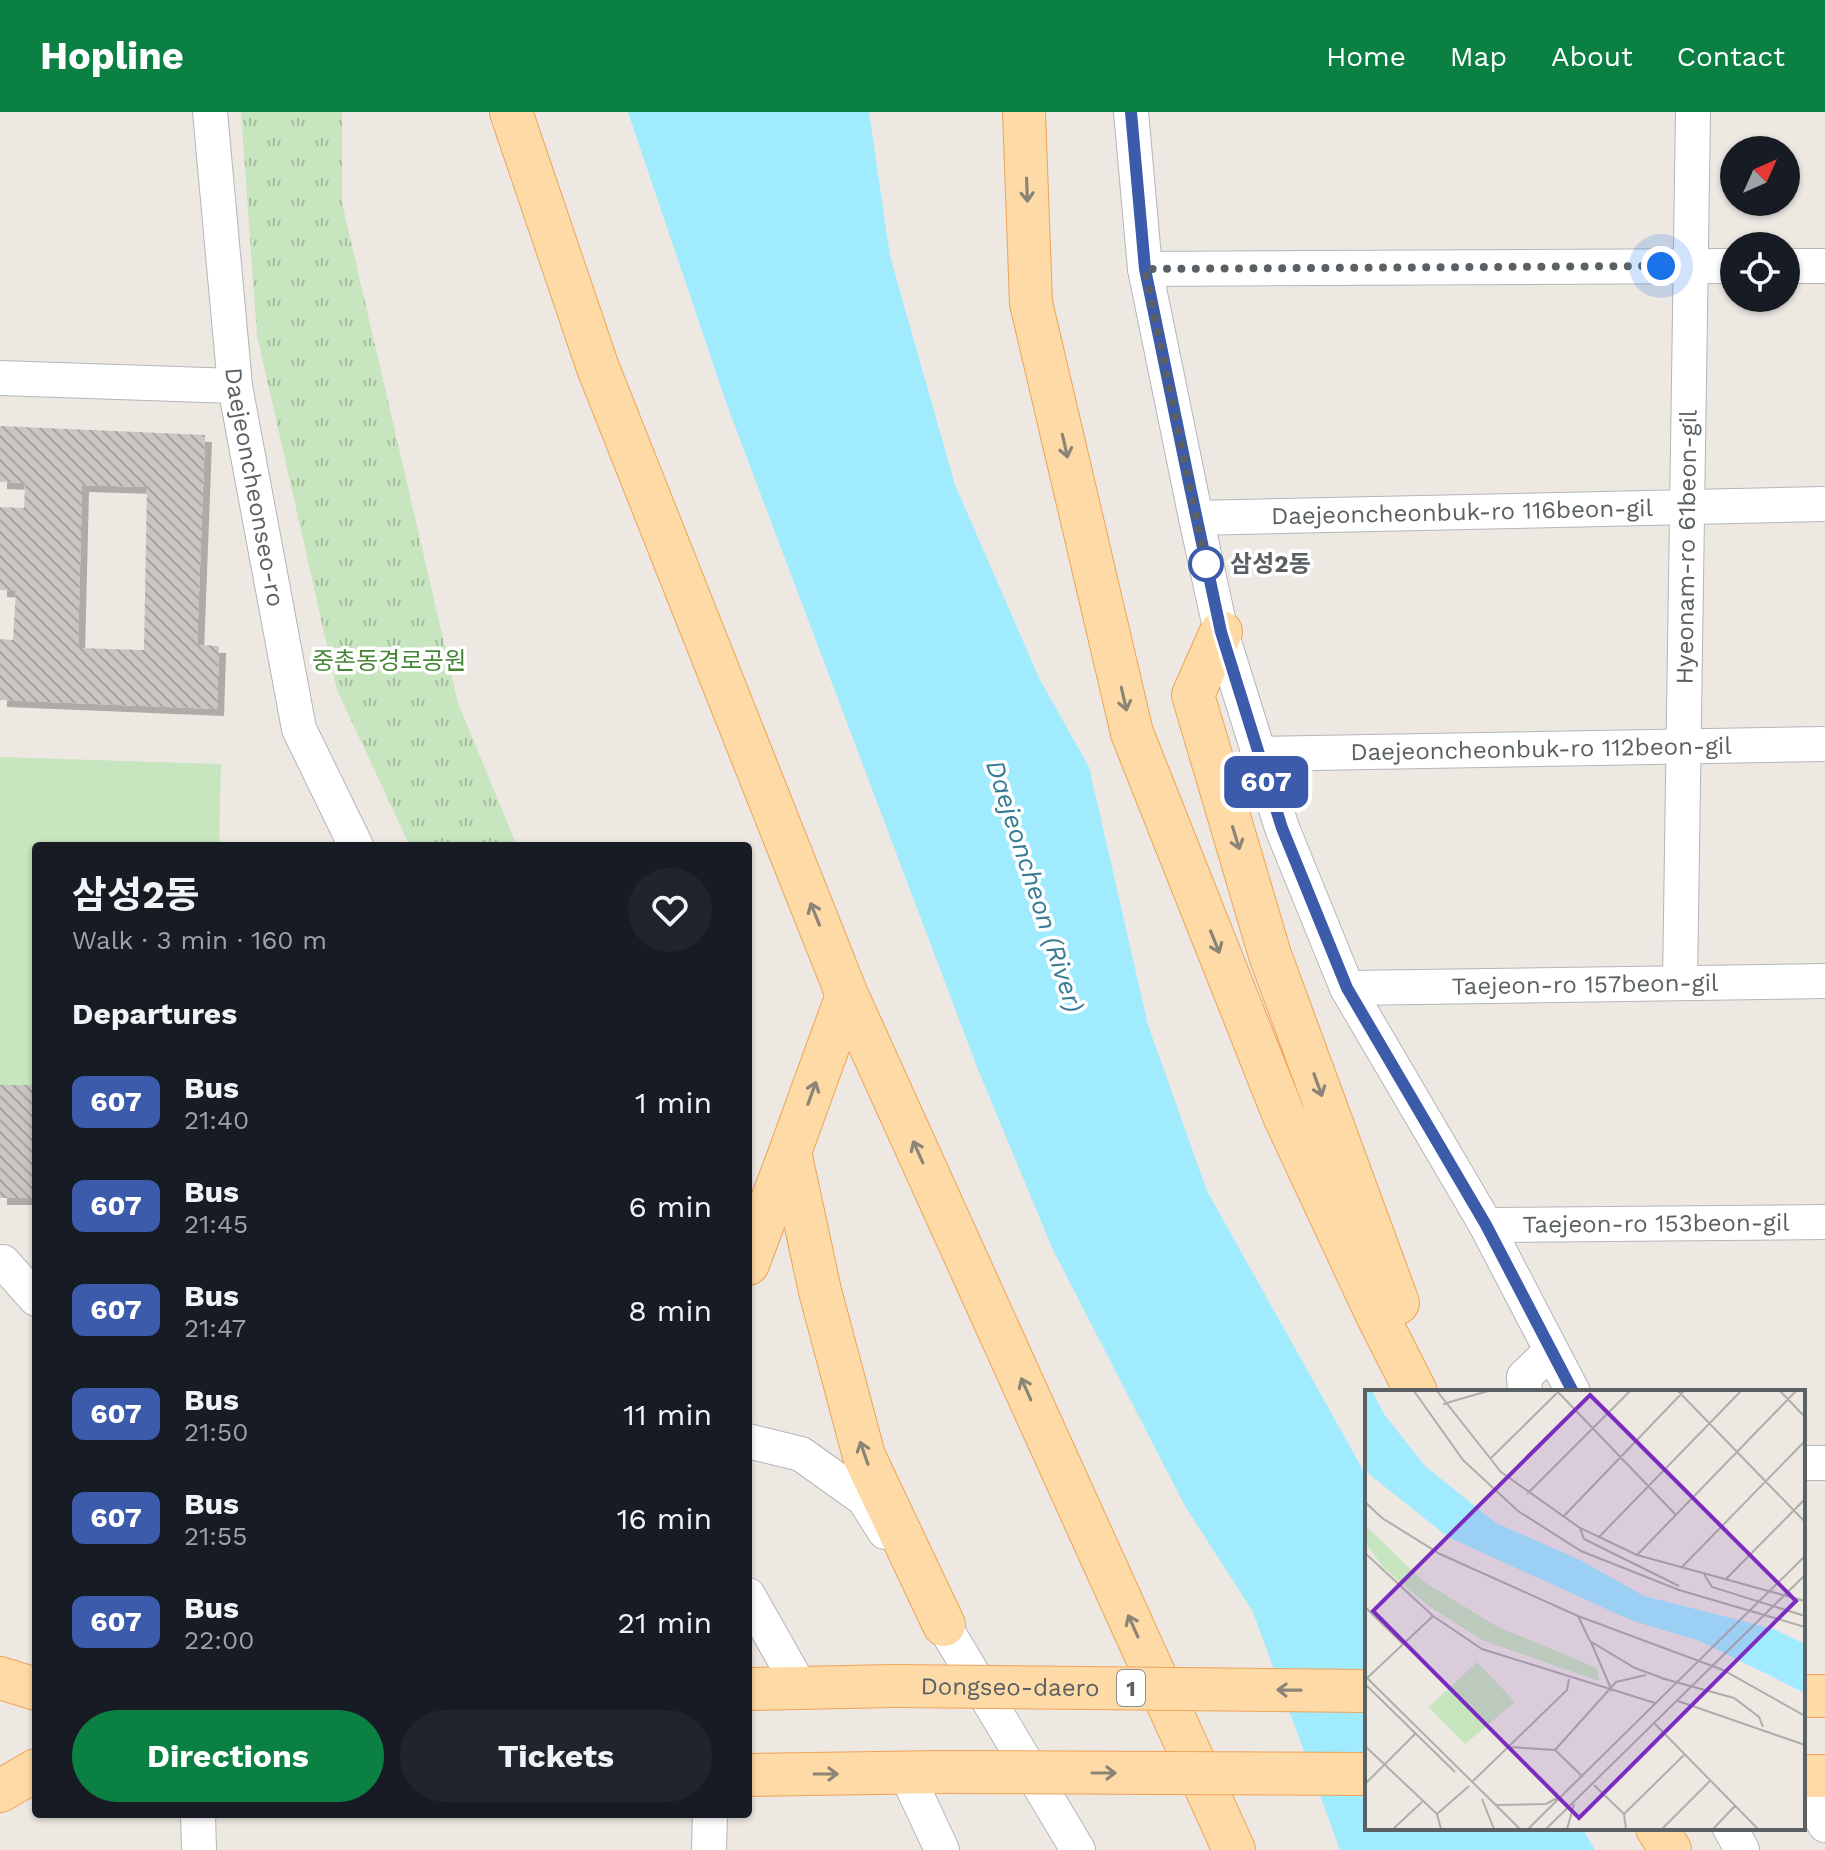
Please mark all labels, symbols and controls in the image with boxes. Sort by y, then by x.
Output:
text: Hopline [40,34,184,78]
text: Home [1326,40,1406,73]
text: Map [1450,40,1507,73]
text: About [1551,40,1633,73]
text: Contact [1677,40,1785,73]
north arrow [1720,136,1800,216]
map controls [1720,136,1800,312]
one-way arrow [1020,176,1035,203]
button: locate [1720,232,1800,312]
your location [1641,246,1681,286]
street label: Daejeoncheonseo-ro [219,366,290,609]
street label: Hyeonam-ro 61beon-gil [1670,409,1703,685]
one-way arrow [1058,433,1073,458]
street label: Daejeoncheonbuk-ro 116beon-gil [1271,494,1654,530]
marker: 삼성2동 [1189,547,1223,581]
place label: 삼성2동 [1230,550,1311,578]
park label: 중촌동경로공원 [312,647,466,675]
one-way arrow [1117,686,1132,712]
street label: Daejeoncheonbuk-ro 112beon-gil [1350,732,1733,766]
water label: Daejeoncheon (River) [980,756,1090,1016]
line badge: 607 [1220,756,1312,808]
text: 607 [1240,765,1292,798]
one-way arrow [1229,825,1244,851]
button: heart [628,868,712,952]
text: 삼성2동 [72,873,200,917]
one-way arrow [806,902,821,927]
text: Walk · 3 min · 160 m [72,925,327,955]
one-way arrow [1209,929,1223,954]
street label: Taejeon-ro 157beon-gil [1451,969,1719,1000]
text: Departures [72,996,237,1031]
text: Bus [184,1070,239,1105]
one-way arrow [1312,1072,1326,1097]
one-way arrow [805,1081,820,1106]
text: 607 [90,1085,142,1118]
text: 1 min [635,1085,712,1120]
text: 21:40 [184,1105,249,1135]
one-way arrow [910,1140,925,1164]
text: Bus [184,1174,239,1209]
text: 607 [90,1189,142,1222]
text: 6 min [628,1189,712,1224]
street label: Taejeon-ro 153beon-gil [1522,1208,1790,1239]
text: 21:45 [184,1209,248,1239]
text: Bus [184,1278,239,1313]
text: 607 [90,1293,142,1326]
text: 8 min [628,1293,712,1328]
text: 21:47 [184,1313,246,1343]
one-way arrow [1017,1377,1032,1402]
text: Bus [184,1382,239,1417]
inset map [1365,1390,1805,1830]
text: 607 [90,1397,142,1430]
text: 11 min [623,1397,712,1432]
text: 21:50 [184,1417,248,1447]
one-way arrow [856,1440,871,1465]
text: Bus [184,1486,239,1521]
text: 607 [90,1501,142,1534]
text: 16 min [617,1501,712,1536]
text: 21:55 [184,1521,247,1551]
text: Bus [184,1590,239,1625]
text: 607 [90,1605,142,1638]
text: 21 min [617,1605,712,1640]
one-way arrow [1125,1614,1140,1638]
text: 22:00 [184,1625,254,1655]
road number: 1 [1117,1670,1145,1706]
street label: Dongseo-daero [920,1672,1100,1702]
one-way arrow [1276,1682,1303,1698]
button: Directions [72,1710,384,1802]
button: Tickets [400,1710,712,1802]
one-way arrow [1090,1765,1117,1781]
one-way arrow [812,1766,839,1782]

